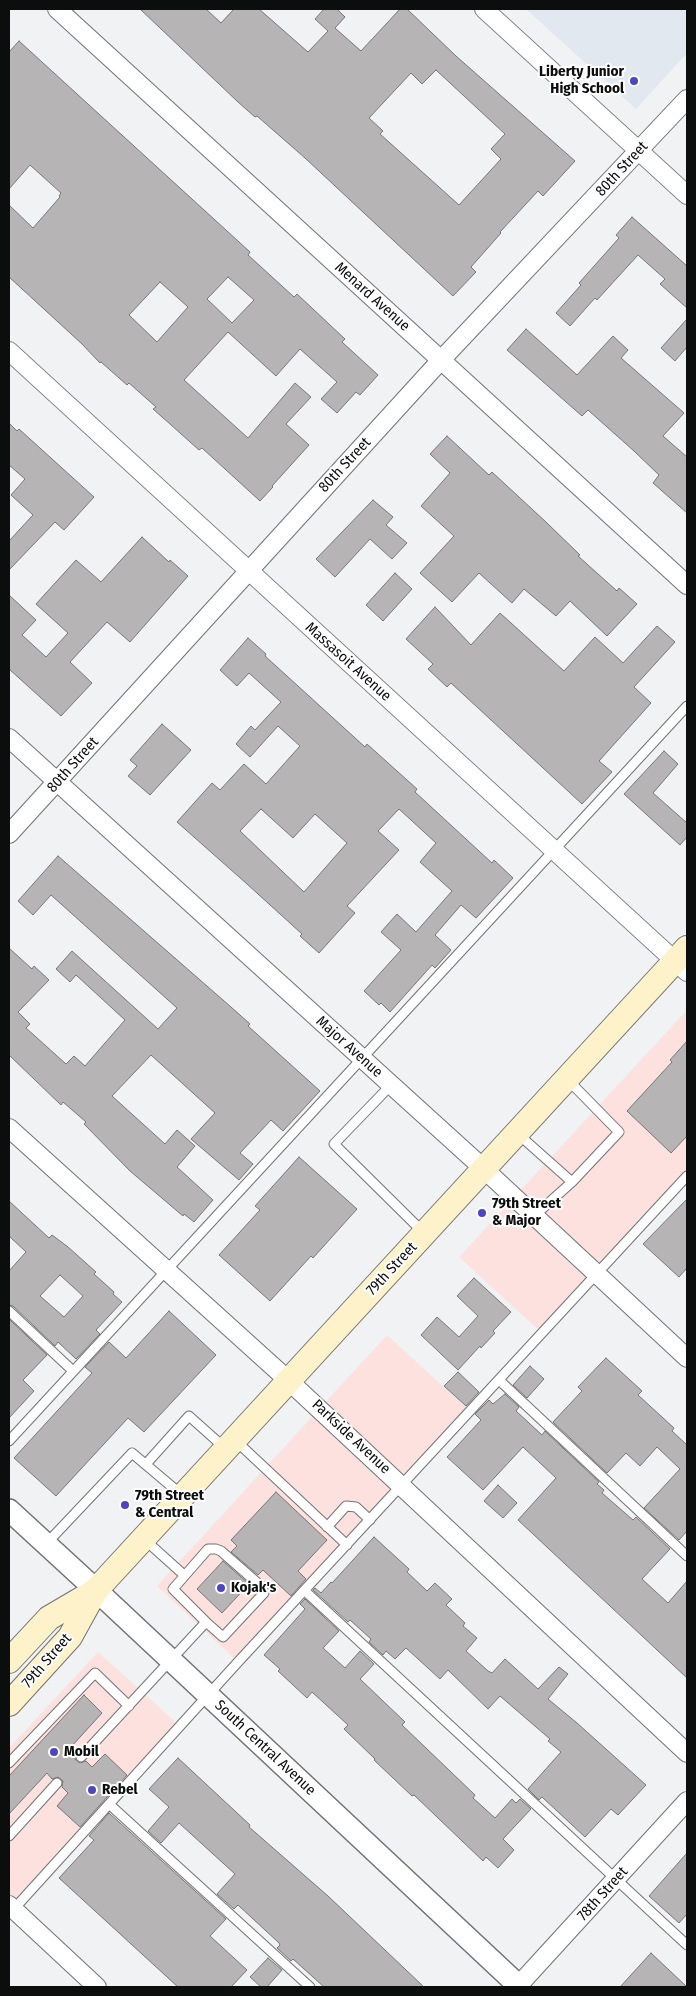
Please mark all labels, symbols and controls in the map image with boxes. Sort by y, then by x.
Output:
place label: Liberty Junior High School [539,63,624,98]
marker: Liberty Junior High School [628,75,640,87]
street label: 80th Street [592,138,652,200]
street label: Menard Avenue [331,259,413,335]
street label: 80th Street [315,434,375,496]
street label: Massasoit Avenue [301,619,395,705]
street label: 80th Street [43,734,103,796]
street label: Major Avenue [312,1012,386,1082]
place label: 79th Street & Major [492,1195,561,1230]
marker: 79th Street & Major [476,1207,488,1219]
street label: 79th Street [363,1239,421,1299]
street label: Parkside Avenue [308,1396,394,1478]
place label: 79th Street & Central [135,1487,204,1522]
marker: 79th Street & Central [119,1499,131,1511]
place label: Kojak's [231,1579,276,1597]
marker: Kojak's [215,1582,227,1594]
street label: 79th Street [18,1630,76,1692]
street label: South Central Avenue [211,1697,319,1799]
place label: Mobil [64,1743,99,1761]
marker: Mobil [48,1746,60,1758]
place label: Rebel [102,1781,138,1799]
marker: Rebel [86,1784,98,1796]
street label: 78th Street [574,1863,632,1925]

